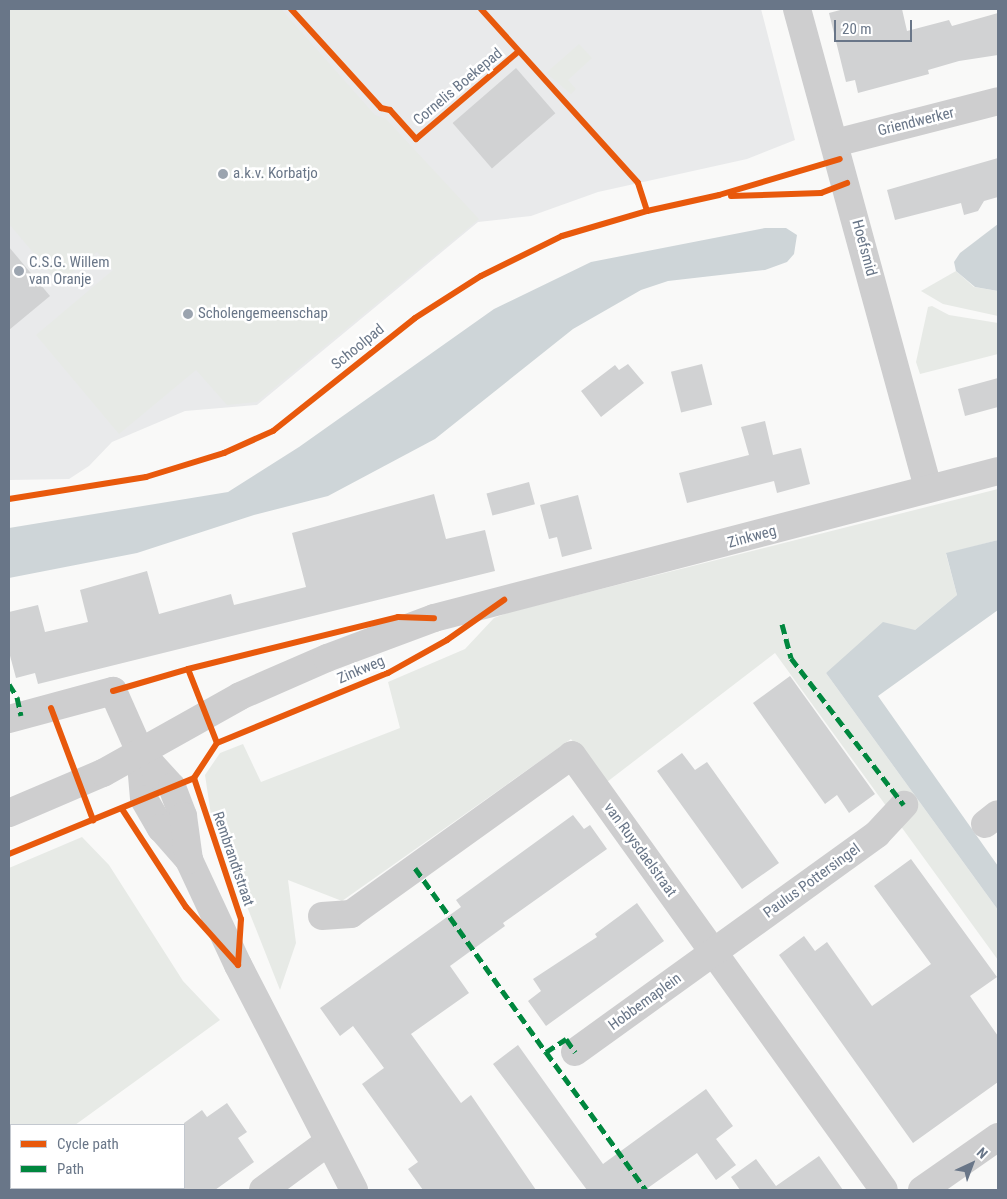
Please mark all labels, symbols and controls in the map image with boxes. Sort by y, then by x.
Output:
scale bar [837,10,914,42]
text: 20 m [842,20,872,38]
street label: Cornelis Boekepad [410,45,506,129]
street label: Griendwerker [876,104,956,140]
place label: a.k.v. Korbatjo [233,165,318,183]
marker: a.k.v. Korbatjo [217,168,229,180]
street label: Hoefsmid [848,218,880,278]
place label: C.S.G. Willem van Oranje [29,253,110,288]
marker: C.S.G. Willem van Oranje [13,265,25,277]
place label: Scholengemeenschap [198,305,328,323]
marker: Scholengemeenschap [182,308,194,320]
street label: Schoolpad [328,320,388,374]
street label: Zinkweg [726,522,778,552]
street label: Zinkweg [335,652,387,688]
street label: van Ruysdaelstraat [600,799,680,901]
street label: Rembrandtstraat [208,809,258,909]
street label: Paulus Pottersingel [760,840,864,922]
street label: Hobbemaplein [605,970,685,1034]
legend [10,1124,185,1189]
text: Cycle path [57,1135,119,1153]
north arrow [947,1139,997,1189]
text: N [974,1144,991,1162]
text: Path [57,1160,84,1178]

